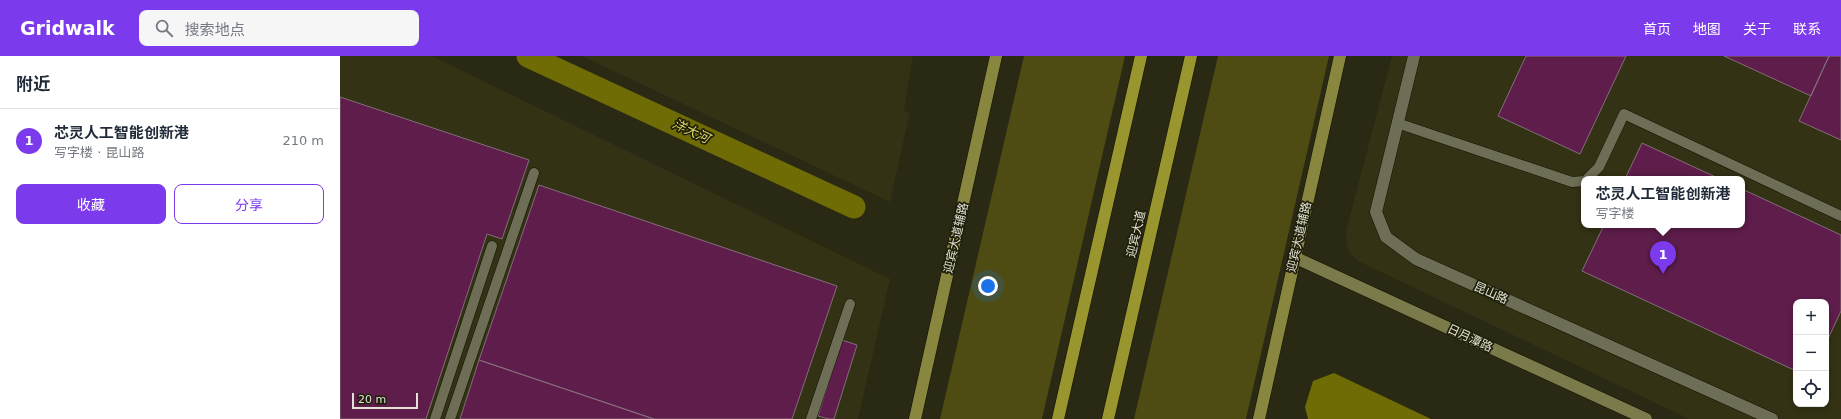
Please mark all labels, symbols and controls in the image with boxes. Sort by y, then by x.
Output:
search box [139,10,419,46]
text: Gridwalk [20,17,115,39]
icon: search [153,17,175,39]
text: 搜索地点 [185,21,245,39]
text: 首页 [1643,21,1671,37]
text: 地图 [1693,21,1721,37]
text: 关于 [1743,21,1771,37]
text: 联系 [1793,21,1821,37]
text: 附近 [16,74,50,94]
water label: 洋大河 [670,116,715,147]
text: 芯灵人工智能创新港 [54,124,189,142]
text: 1 [24,133,34,148]
text: 210 m [282,133,324,148]
text: 写字楼 · 昆山路 [54,145,144,160]
popup [1581,176,1745,228]
button: 收藏 [16,184,166,224]
button: 分享 [174,184,324,224]
text: 芯灵人工智能创新港 [1595,185,1731,203]
street label: 迎宾大道辅路 [1284,200,1314,274]
street label: 迎宾大道辅路 [941,201,971,275]
text: 写字楼 [1595,206,1635,221]
street label: 迎宾大道 [1124,209,1148,259]
pin: 1 [1650,241,1676,274]
your location [978,276,998,296]
street label: 昆山路 [1472,279,1510,307]
map controls [1793,299,1829,407]
button: + [1793,299,1829,335]
street label: 日月潭路 [1445,322,1495,354]
button: − [1793,335,1829,371]
button: locate [1793,371,1829,407]
scale bar [352,391,418,410]
text: 20 m [358,393,386,406]

